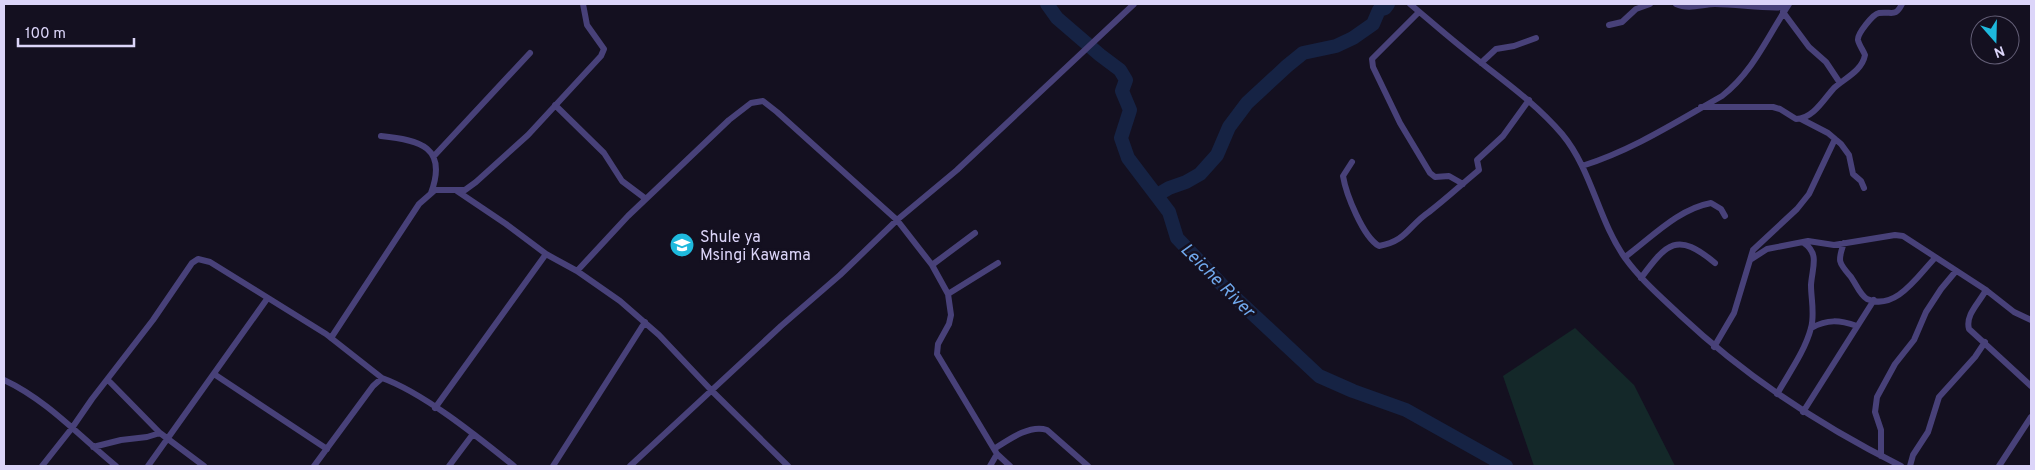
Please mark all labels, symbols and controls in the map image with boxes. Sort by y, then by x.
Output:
scale bar [18,15,134,47]
north arrow [1970,15,2020,65]
text: 100 m [25,25,66,44]
text: N [1991,41,2007,61]
place label: Shule ya Msingi Kawama [700,228,811,266]
school or university icon: Shule ya Msingi Kawama [669,232,695,258]
water label: Leiche River [1175,239,1261,325]

